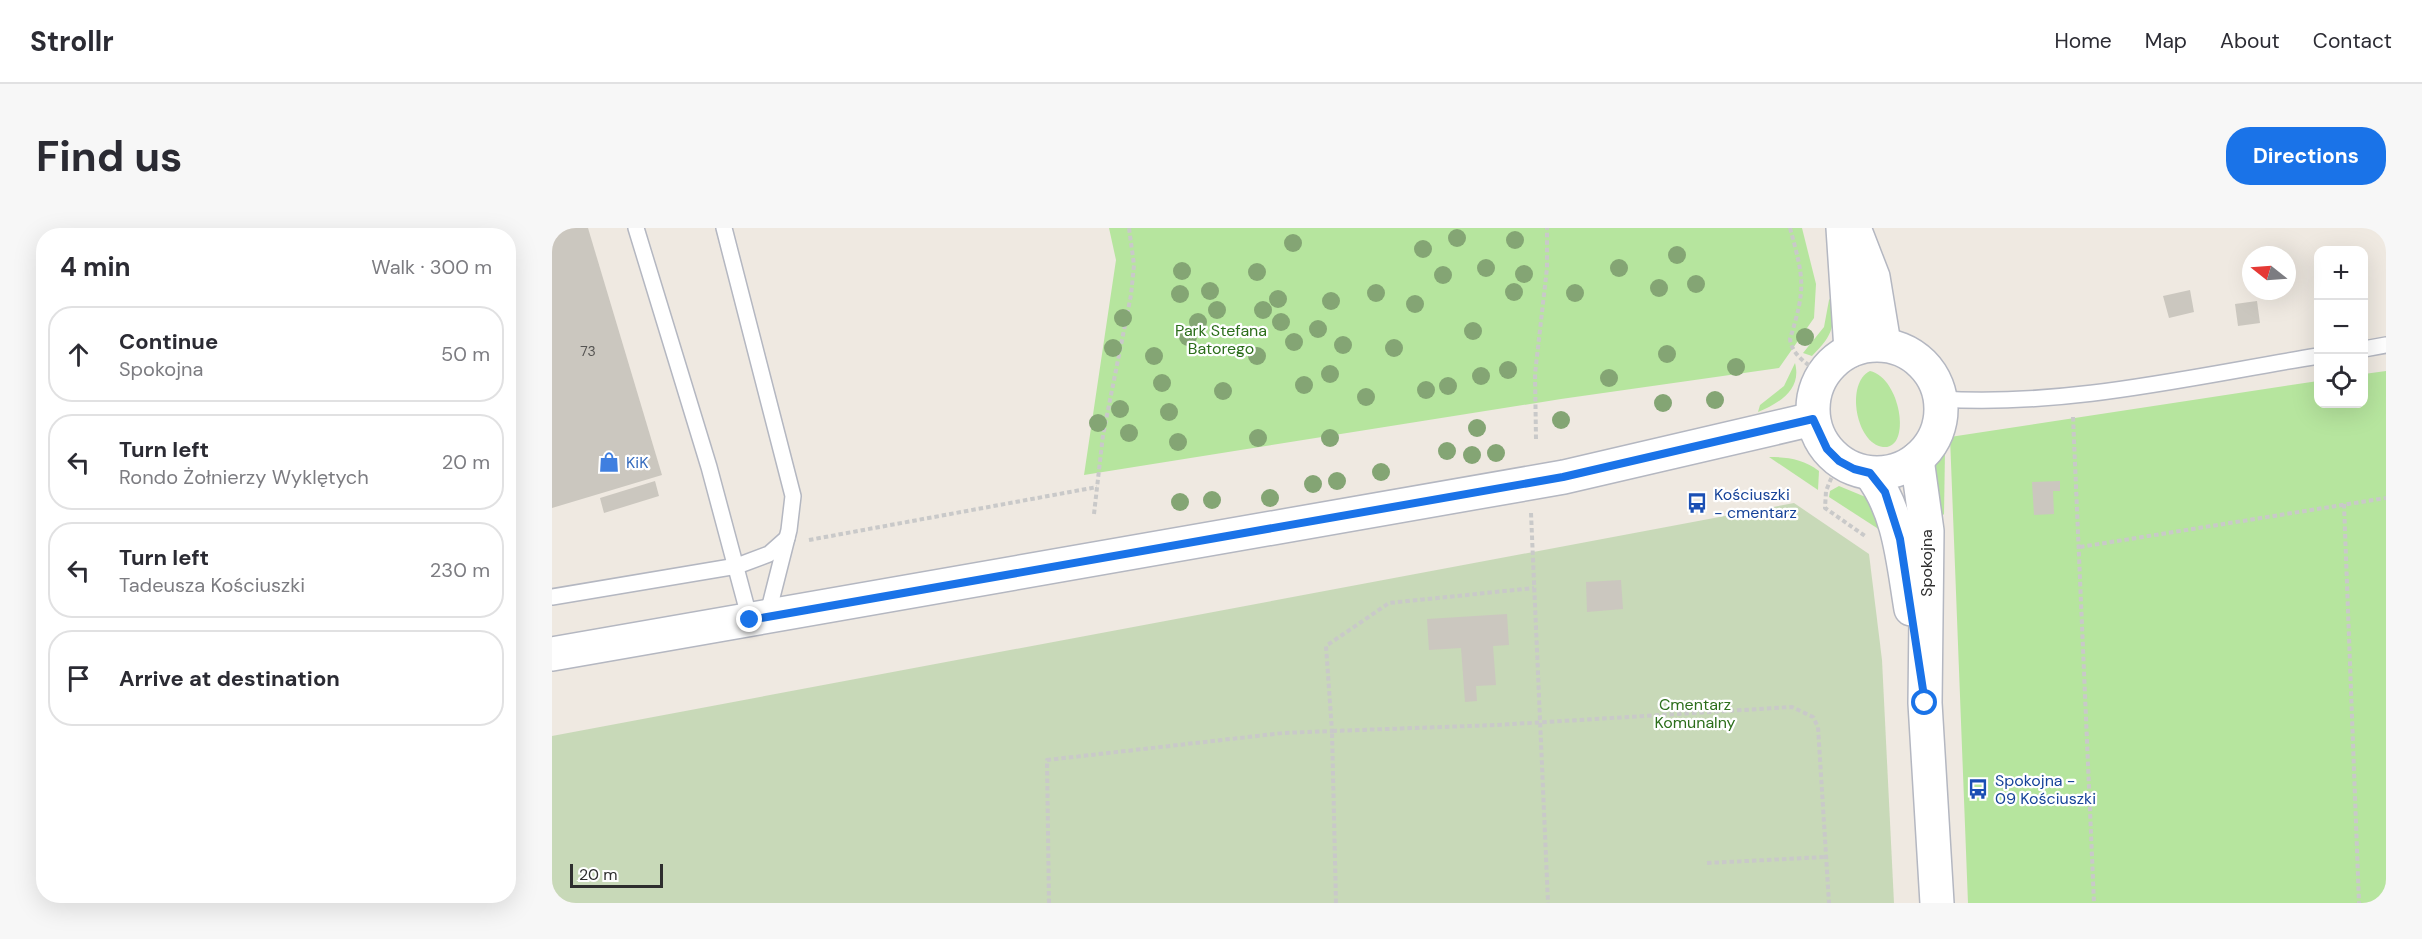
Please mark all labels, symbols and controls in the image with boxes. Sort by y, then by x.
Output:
text: Strollr [30,23,114,60]
text: Home [2054,27,2112,55]
text: Map [2145,27,2187,55]
text: About [2220,27,2280,55]
text: Contact [2313,27,2392,55]
button: Directions [2226,127,2386,185]
text: Find us [36,129,182,184]
north arrow [2242,246,2296,300]
map controls [2314,246,2368,408]
button: + [2314,246,2368,300]
text: 4 min [60,250,131,284]
text: Walk · 300 m [371,254,492,280]
button: − [2314,300,2368,354]
park label: Park Stefana Batorego [1175,320,1267,359]
text: Continue [119,327,218,356]
icon: ahead [62,338,95,371]
text: 50 m [441,341,490,367]
house number: 73 [580,342,596,360]
button: locate [2314,354,2368,408]
text: Spokojna [119,356,203,382]
text: Turn left [119,435,209,464]
icon: left [62,446,95,479]
text: 20 m [442,449,490,475]
shop icon: KiK [597,450,621,474]
place label: KiK [626,452,649,473]
text: Rondo Żołnierzy Wyklętych [119,464,369,490]
place label: Kościuszki - cmentarz [1714,484,1797,523]
bus stop icon: Kościuszki - cmentarz [1685,491,1709,515]
street label: Spokojna [1916,529,1937,597]
text: Turn left [119,543,209,572]
icon: left [62,554,95,587]
text: 230 m [430,557,490,583]
text: Tadeusza Kościuszki [119,572,305,598]
route end [736,606,762,632]
icon: arrive [62,662,95,695]
text: Arrive at destination [119,664,340,693]
route start [1911,689,1937,715]
park label: Cmentarz Komunalny [1654,694,1736,733]
place label: Spokojna - 09 Kościuszki [1995,770,2096,809]
bus stop icon: Spokojna - 09 Kościuszki [1966,777,1990,801]
scale bar [570,861,663,888]
text: 20 m [579,864,618,885]

